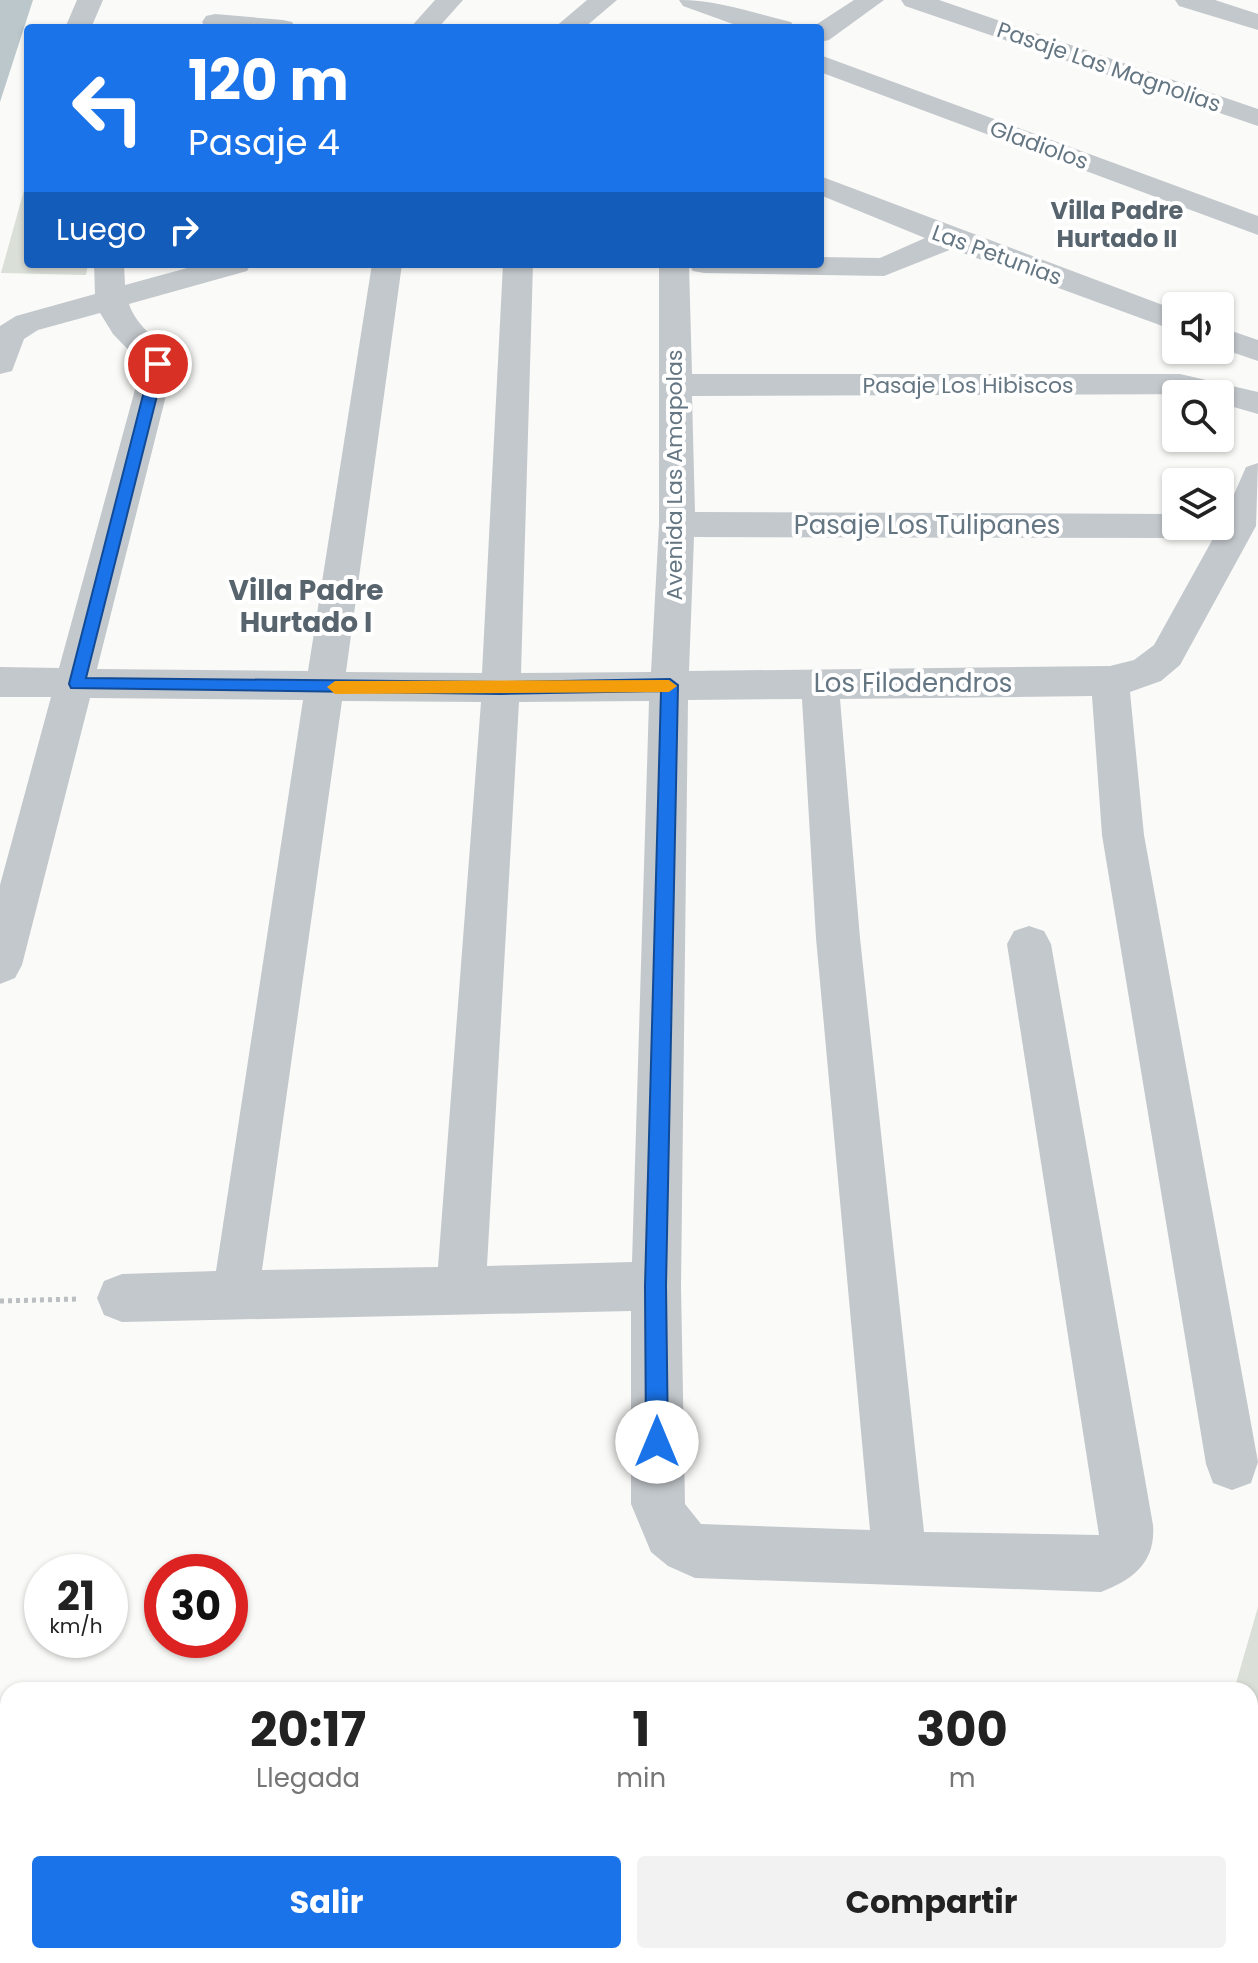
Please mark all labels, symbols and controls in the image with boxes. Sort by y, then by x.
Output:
street label: Pasaje Las Magnolias [993,14,1225,120]
text: 120 m [188,41,349,120]
icon: left [56,56,160,160]
street label: Gladiolos [985,113,1093,177]
text: Pasaje 4 [188,117,340,168]
district label: Villa Padre Hurtado II [1051,194,1184,255]
text: Luego [56,208,146,251]
icon: right [162,208,206,252]
street label: Las Petunias [928,217,1066,293]
map controls [1162,292,1234,540]
button: sound [1162,292,1234,364]
pin [124,330,192,398]
icon: arrive [136,342,180,386]
street label: Avenida Las Amapolas [659,350,690,600]
street label: Pasaje Los Hibiscos [862,370,1074,401]
button: search [1162,380,1234,452]
button: layers [1162,468,1234,540]
street label: Pasaje Los Tulipanes [794,507,1060,543]
district label: Villa Padre Hurtado I [229,571,383,642]
street label: Los Filodendros [814,665,1012,701]
position arrow [615,1400,699,1484]
speed limit sign: 30 [144,1554,248,1658]
text: 21 [57,1568,95,1624]
text: km/h [49,1612,103,1640]
text: 20:17 [250,1696,366,1763]
text: 1 [632,1696,650,1763]
text: 300 [916,1696,1008,1763]
text: Llegada [256,1760,360,1796]
text: min [616,1760,666,1796]
text: m [949,1760,975,1796]
button: Salir [32,1856,621,1948]
button: Compartir [637,1856,1226,1948]

